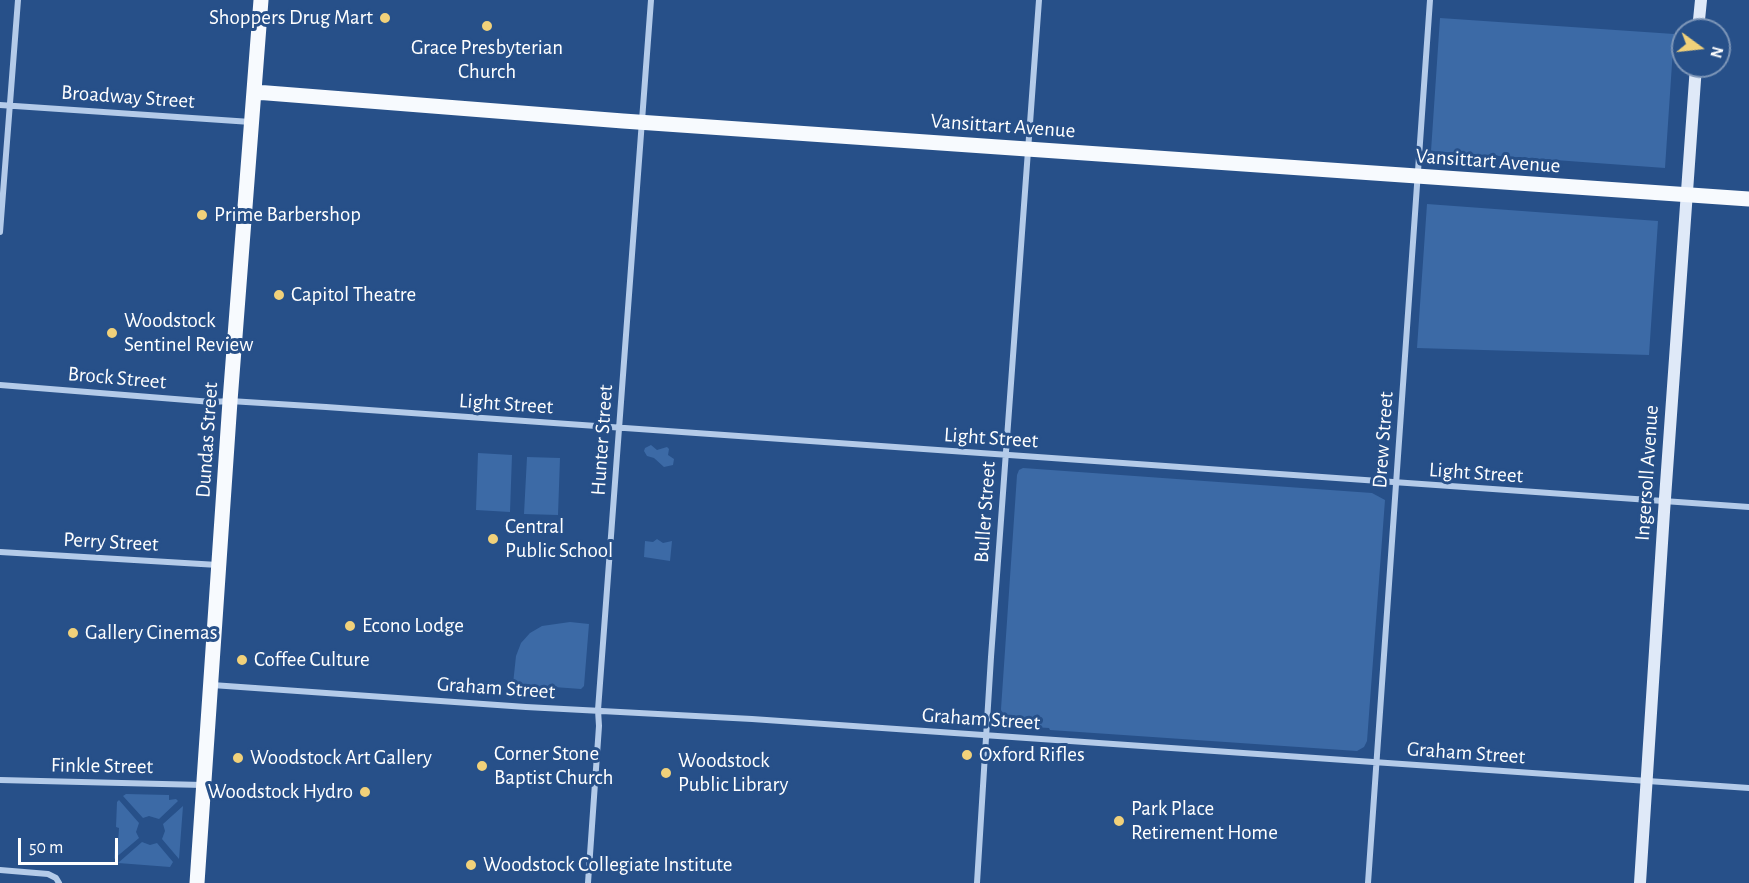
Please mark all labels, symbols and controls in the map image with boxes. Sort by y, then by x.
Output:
place label: Shoppers Drug Mart [209,5,373,31]
marker: Shoppers Drug Mart [378,11,392,25]
north arrow [1671,18,1731,78]
marker: Grace Presbyterian Church [480,19,494,33]
place label: Grace Presbyterian Church [411,35,563,85]
text: N [1707,45,1726,60]
street label: Broadway Street [60,80,196,114]
street label: Vansittart Avenue [930,108,1076,144]
street label: Vansittart Avenue [1415,143,1561,179]
place label: Prime Barbershop [214,202,361,228]
marker: Prime Barbershop [195,208,209,222]
place label: Capitol Theatre [291,282,416,308]
marker: Capitol Theatre [272,288,286,302]
place label: Woodstock Sentinel Review [124,308,253,358]
marker: Woodstock Sentinel Review [105,326,119,340]
street label: Brock Street [67,361,167,395]
street label: Dundas Street [190,381,224,499]
street label: Hunter Street [586,384,618,496]
street label: Light Street [458,388,554,420]
street label: Drew Street [1367,391,1399,489]
street label: Ingersoll Avenue [1630,404,1664,542]
street label: Light Street [943,422,1039,454]
street label: Light Street [1428,457,1524,489]
street label: Buller Street [969,460,1001,564]
place label: Central Public School [505,514,613,564]
street label: Perry Street [63,527,159,557]
marker: Central Public School [486,532,500,546]
place label: Econo Lodge [362,613,464,639]
marker: Econo Lodge [343,619,357,633]
place label: Gallery Cinemas [85,620,217,646]
marker: Gallery Cinemas [66,626,80,640]
place label: Coffee Culture [254,647,370,673]
marker: Coffee Culture [235,653,249,667]
street label: Graham Street [436,671,556,705]
street label: Graham Street [921,702,1041,736]
street label: Graham Street [1406,736,1526,770]
place label: Corner Stone Baptist Church [494,741,613,791]
place label: Oxford Rifles [979,742,1085,768]
place label: Woodstock Art Gallery [250,745,432,771]
place label: Woodstock Public Library [678,748,788,798]
marker: Oxford Rifles [960,748,974,762]
marker: Woodstock Art Gallery [231,751,245,765]
street label: Finkle Street [51,753,153,779]
marker: Corner Stone Baptist Church [475,759,489,773]
marker: Woodstock Public Library [659,766,673,780]
place label: Woodstock Hydro [208,779,353,805]
marker: Woodstock Hydro [358,785,372,799]
place label: Park Place Retirement Home [1131,796,1278,846]
marker: Park Place Retirement Home [1112,814,1126,828]
scale bar [21,826,122,864]
text: 50 m [29,839,63,857]
place label: Woodstock Collegiate Institute [483,852,732,878]
marker: Woodstock Collegiate Institute [464,858,478,872]

